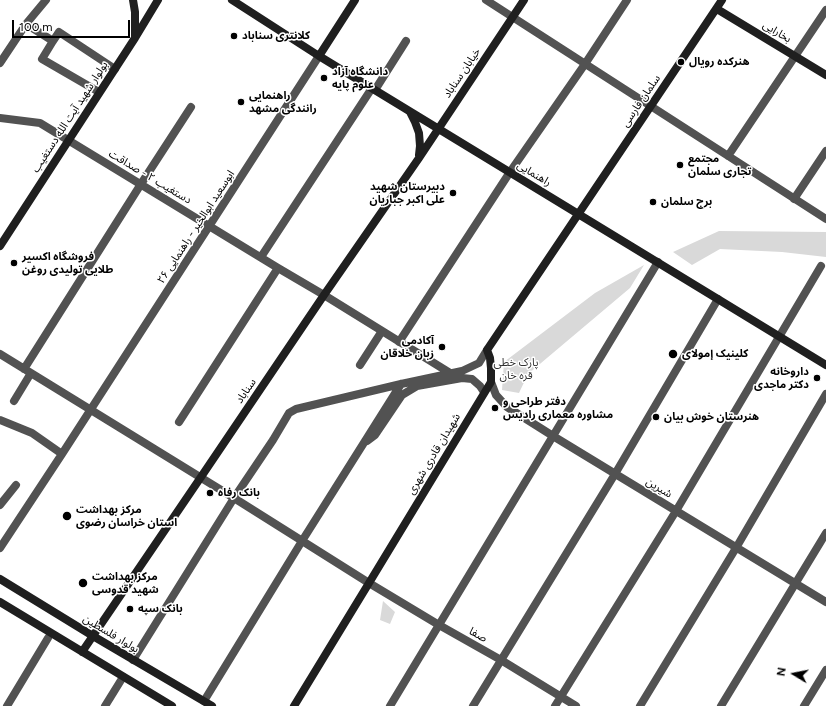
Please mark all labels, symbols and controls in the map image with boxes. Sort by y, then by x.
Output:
scale bar [14,12,132,38]
street label: بخارایی [760,18,794,46]
text: 100 m [19,20,53,34]
place label: کلانتری سناباد [242,29,310,43]
marker: کلانتری سناباد [229,31,239,41]
street label: خیابان سناباد [441,46,483,100]
place label: هنرکده رویال [689,55,749,69]
marker: هنرکده رویال [676,57,686,67]
street label: بولوار شهید آیت الله دستغیب [29,59,111,175]
place label: دانشگاه آزاد علوم پایه [332,65,388,91]
street label: سلمان فارسی [619,72,663,130]
marker: دانشگاه آزاد علوم پایه [319,73,329,83]
place label: راهنمایی رانندگی مشهد [249,89,317,115]
marker: راهنمایی رانندگی مشهد [236,97,246,107]
street label: دستغیب ۲ - صداقت [106,147,194,207]
place label: مجتمع تجاری سلمان [688,152,752,178]
street label: راهنمایی [515,159,553,189]
marker: مجتمع تجاری سلمان [675,160,685,170]
street label: ابوسعید ابوالخیر - راهنمایی ۲۶ [154,168,238,286]
place label: دبیرستان شهید علی اکبر جباریان [369,180,445,206]
marker: دبیرستان شهید علی اکبر جباریان [448,188,458,198]
place label: برج سلمان [661,195,712,209]
marker: برج سلمان [648,197,658,207]
place label: فروشگاه اکسیر طلایی تولیدی روغن [22,250,113,276]
marker: فروشگاه اکسیر طلایی تولیدی روغن [9,258,19,268]
place label: آکادمی زبان خلاقان [380,334,434,360]
marker: آکادمی زبان خلاقان [437,342,447,352]
place label: کلینیک إمولای [682,347,748,361]
marker: کلینیک إمولای [667,348,679,360]
park label: پارک خطی قره خان [494,356,538,382]
place label: داروخانه دکتر ماجدی [754,365,809,391]
marker: داروخانه دکتر ماجدی [812,373,822,383]
street label: سناباد [233,376,259,406]
place label: دفتر طراحی و مشاوره معماری رادیس [503,395,613,421]
marker: دفتر طراحی و مشاوره معماری رادیس [490,403,500,413]
place label: هنرستان خوش بیان [664,410,759,424]
street label: شهیدان قادری شهری [405,411,463,497]
marker: هنرستان خوش بیان [651,412,661,422]
street label: شیرین [644,475,674,501]
place label: بانک رفاه [218,486,260,500]
marker: بانک رفاه [205,488,215,498]
place label: مرکز بهداشت استان خراسان رضوی [76,503,177,529]
marker: مرکز بهداشت استان خراسان رضوی [61,510,73,522]
place label: مرکز بهداشت شهید قدوسی [92,570,159,596]
marker: مرکز بهداشت شهید قدوسی [77,577,89,589]
place label: بانک سپه [138,602,183,616]
marker: بانک سپه [125,604,135,614]
street label: بولوار فلسطین [81,612,141,656]
street label: صفا [467,625,489,645]
north arrow [774,654,814,694]
text: N [775,667,789,677]

